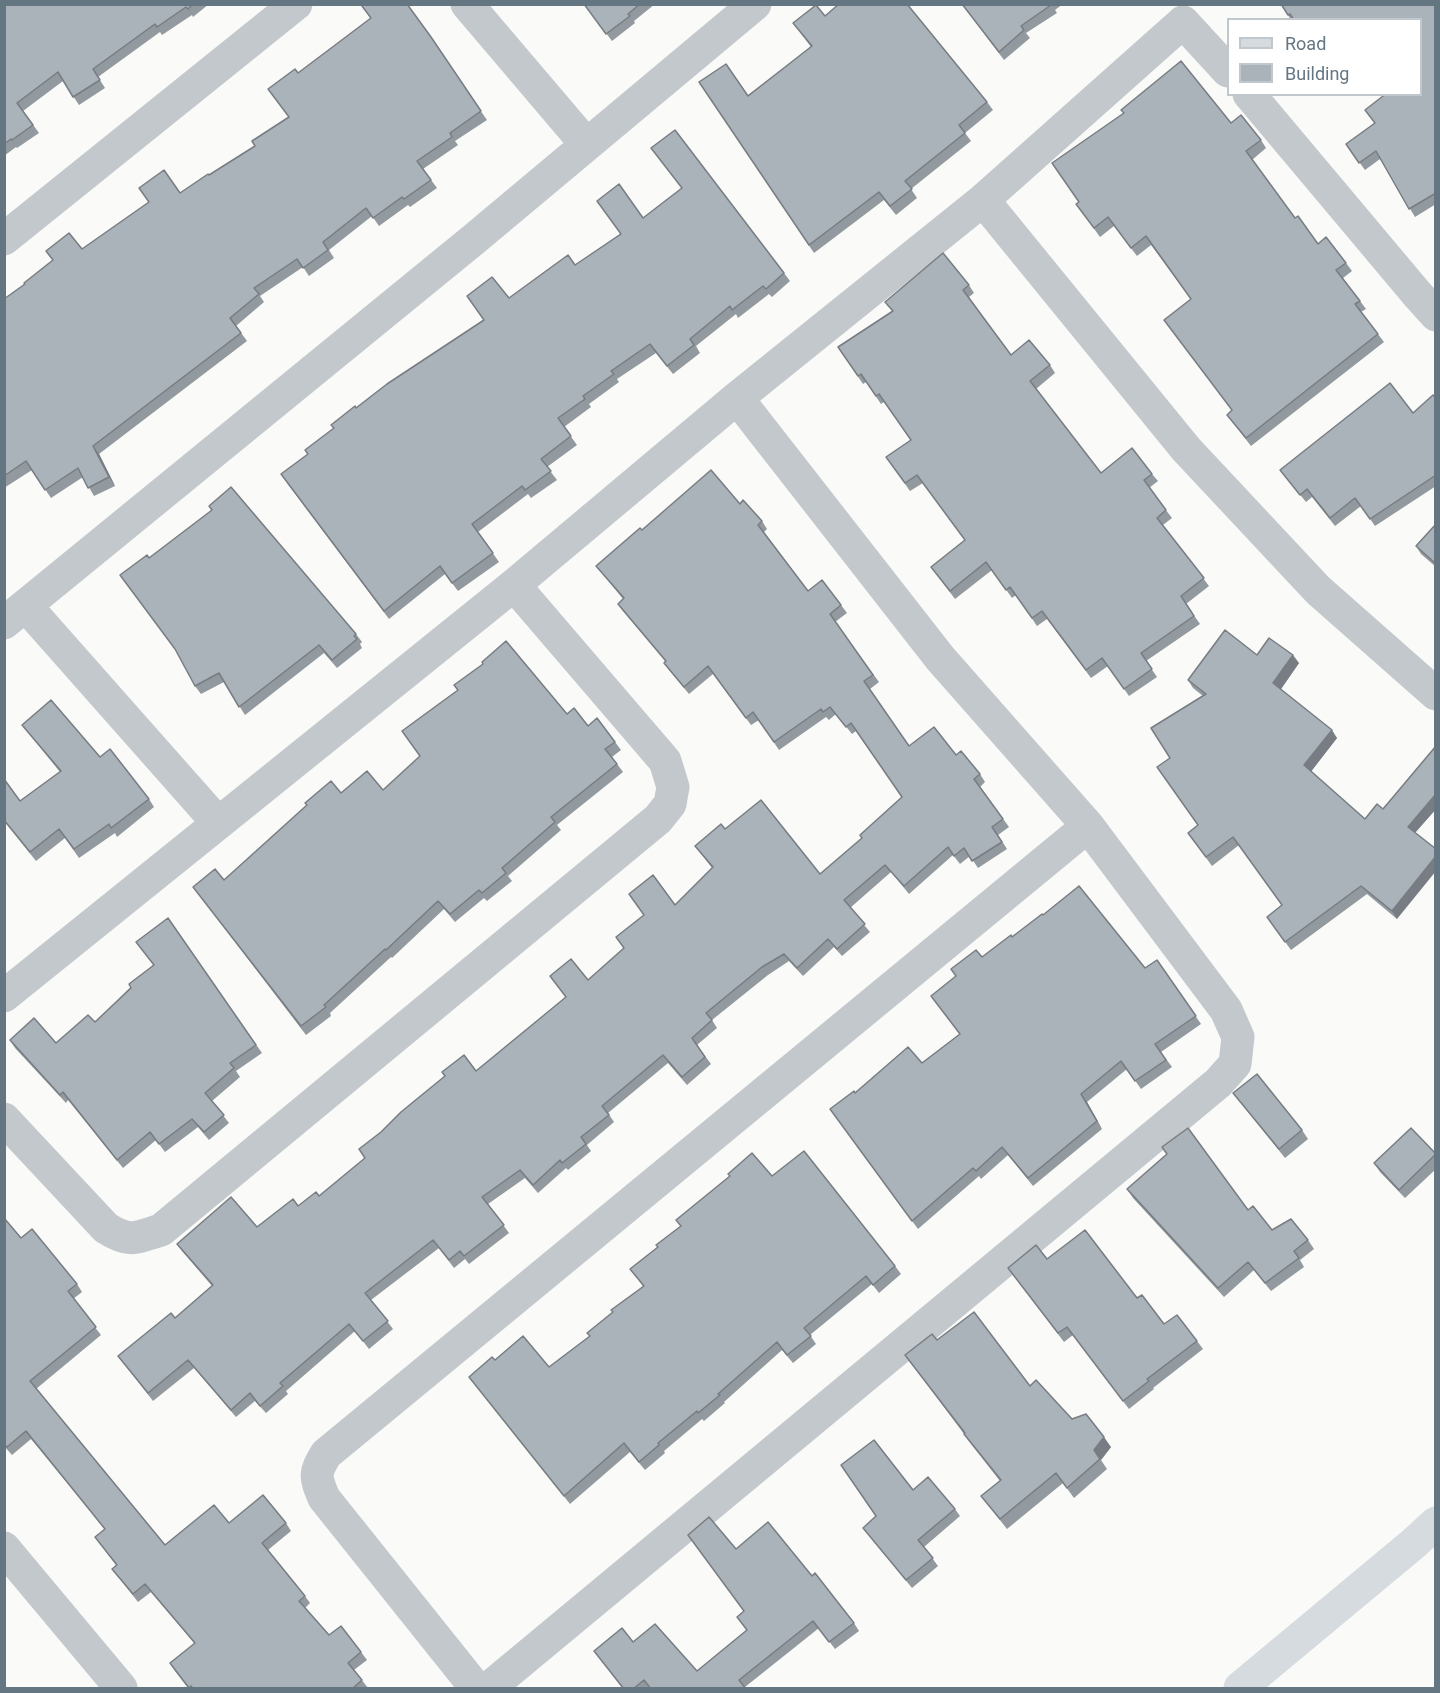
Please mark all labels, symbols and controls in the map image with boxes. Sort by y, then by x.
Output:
legend [1227,18,1422,96]
text: Road [1285,33,1326,54]
text: Building [1285,63,1349,84]

